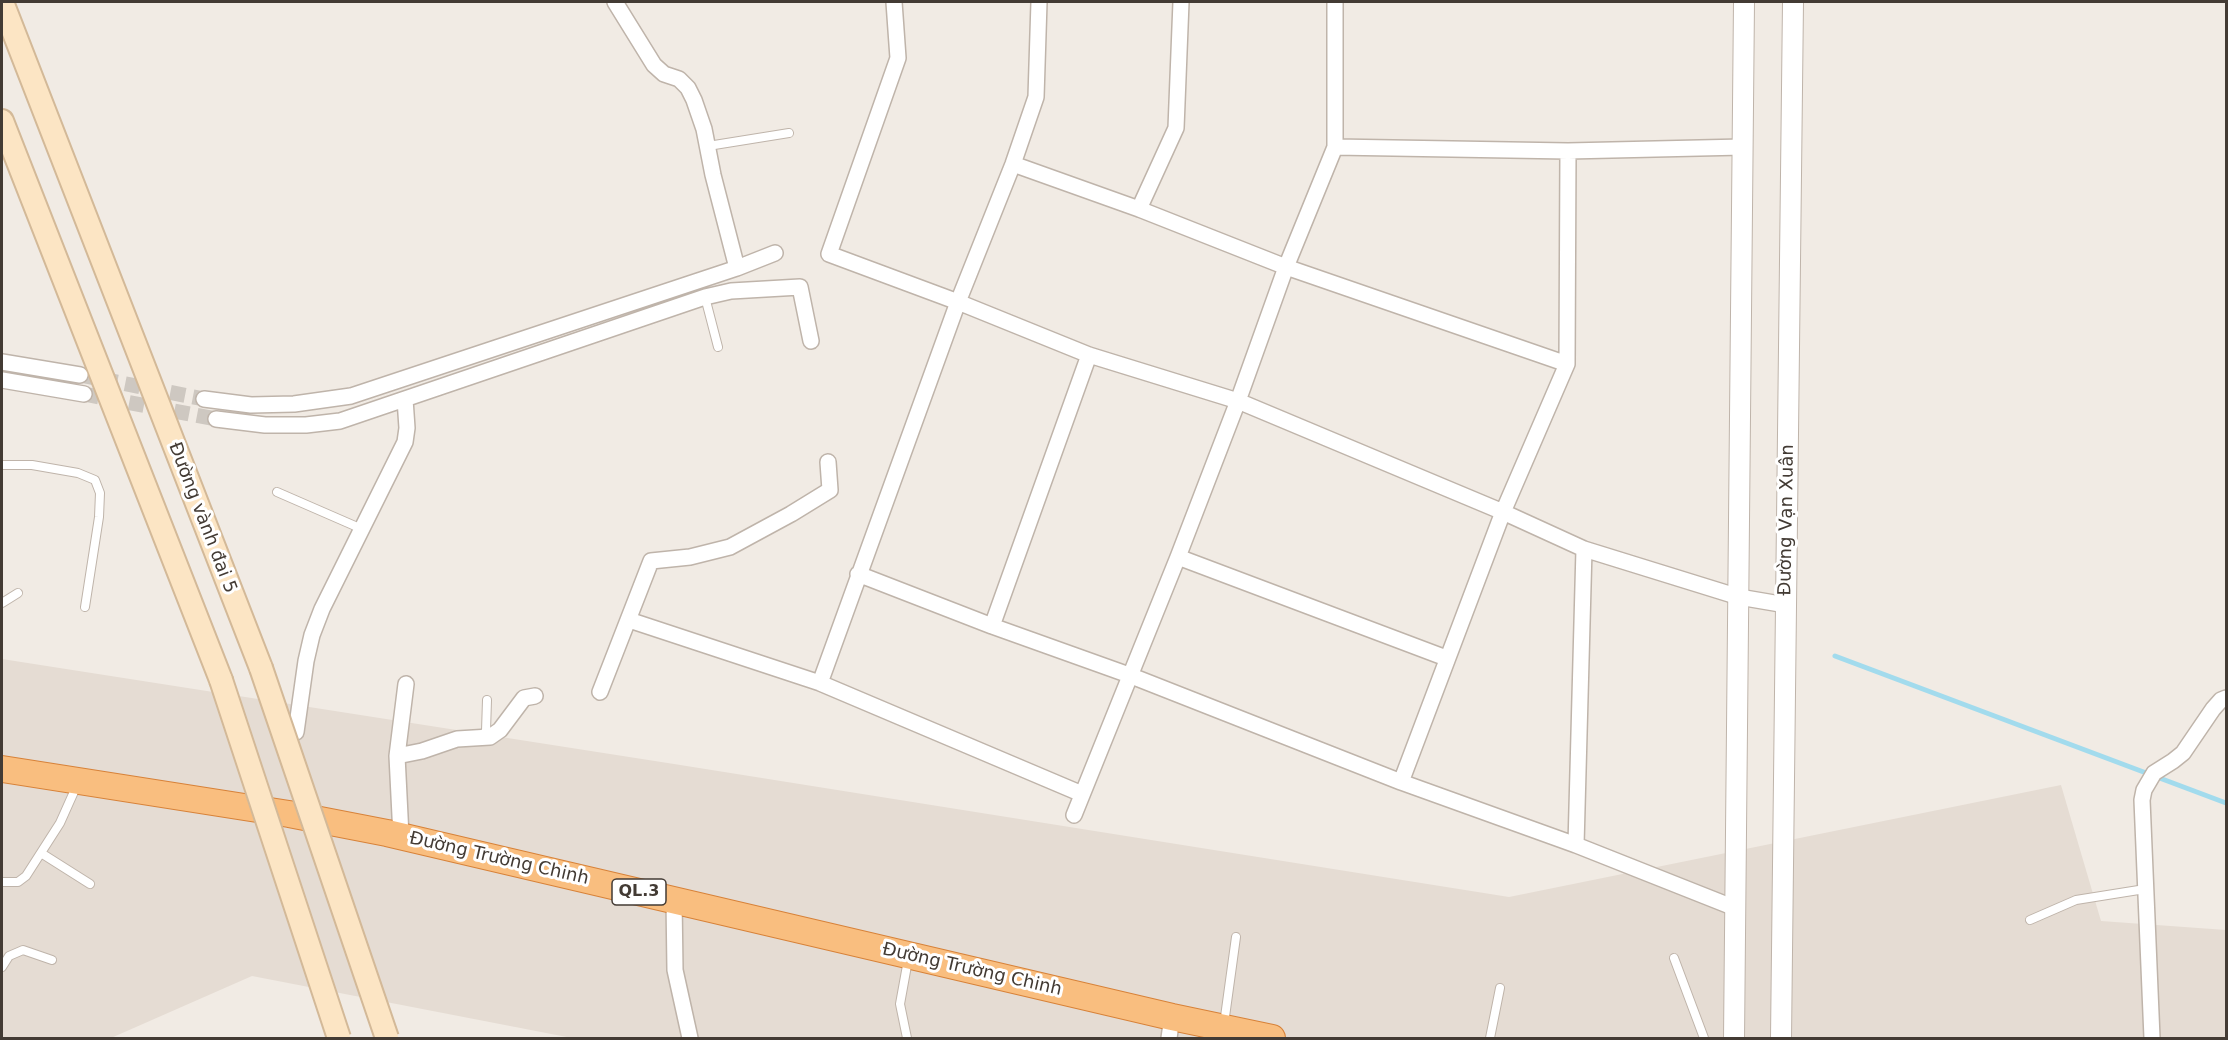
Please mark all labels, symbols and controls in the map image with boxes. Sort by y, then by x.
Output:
street label: Đường vành đai 5 [163,440,241,596]
street label: Đường Vạn Xuân [1775,444,1799,596]
street label: Đường Trường Chinh [407,828,591,890]
road number: QL.3 [612,879,666,905]
street label: Đường Trường Chinh [880,939,1064,1001]

